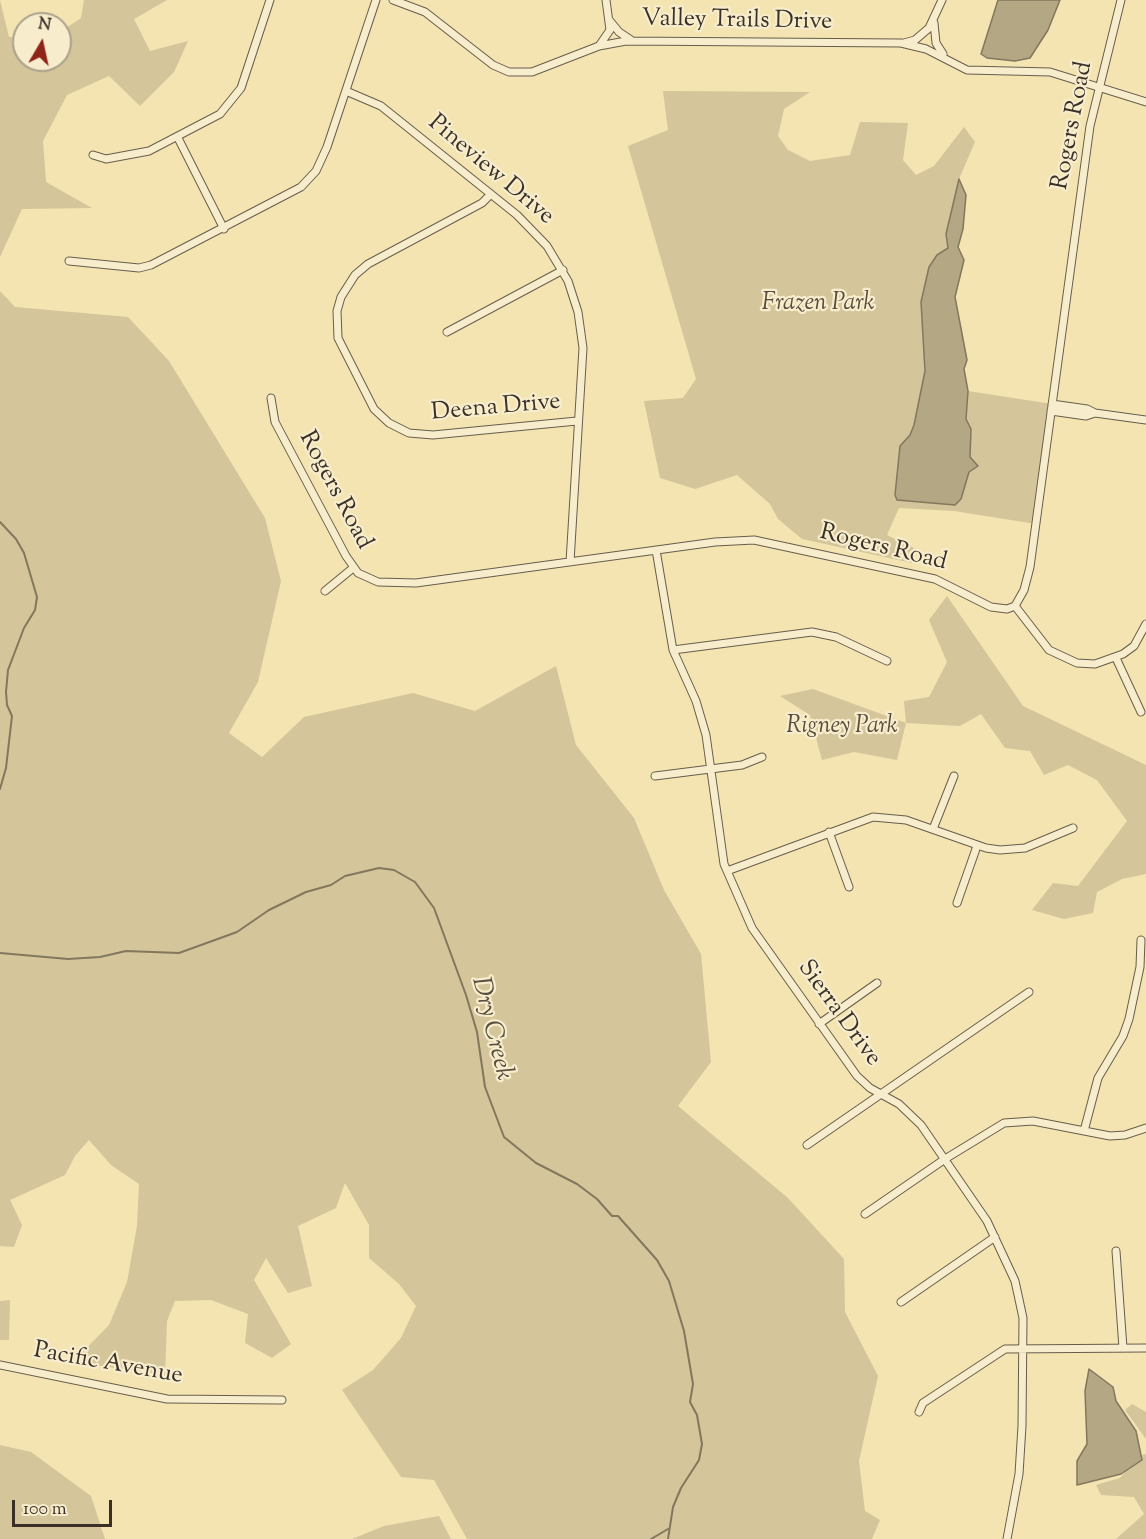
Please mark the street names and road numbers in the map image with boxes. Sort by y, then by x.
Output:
street label: Valley Trails Drive [641,6,833,38]
street label: Rogers Road [1047,59,1101,193]
street label: Pineview Drive [421,110,559,232]
street label: Deena Drive [430,389,562,429]
street label: Rogers Road [291,427,377,555]
street label: Rogers Road [816,519,950,579]
street label: Sierra Drive [790,955,886,1073]
street label: Pacific Avenue [31,1338,185,1392]

